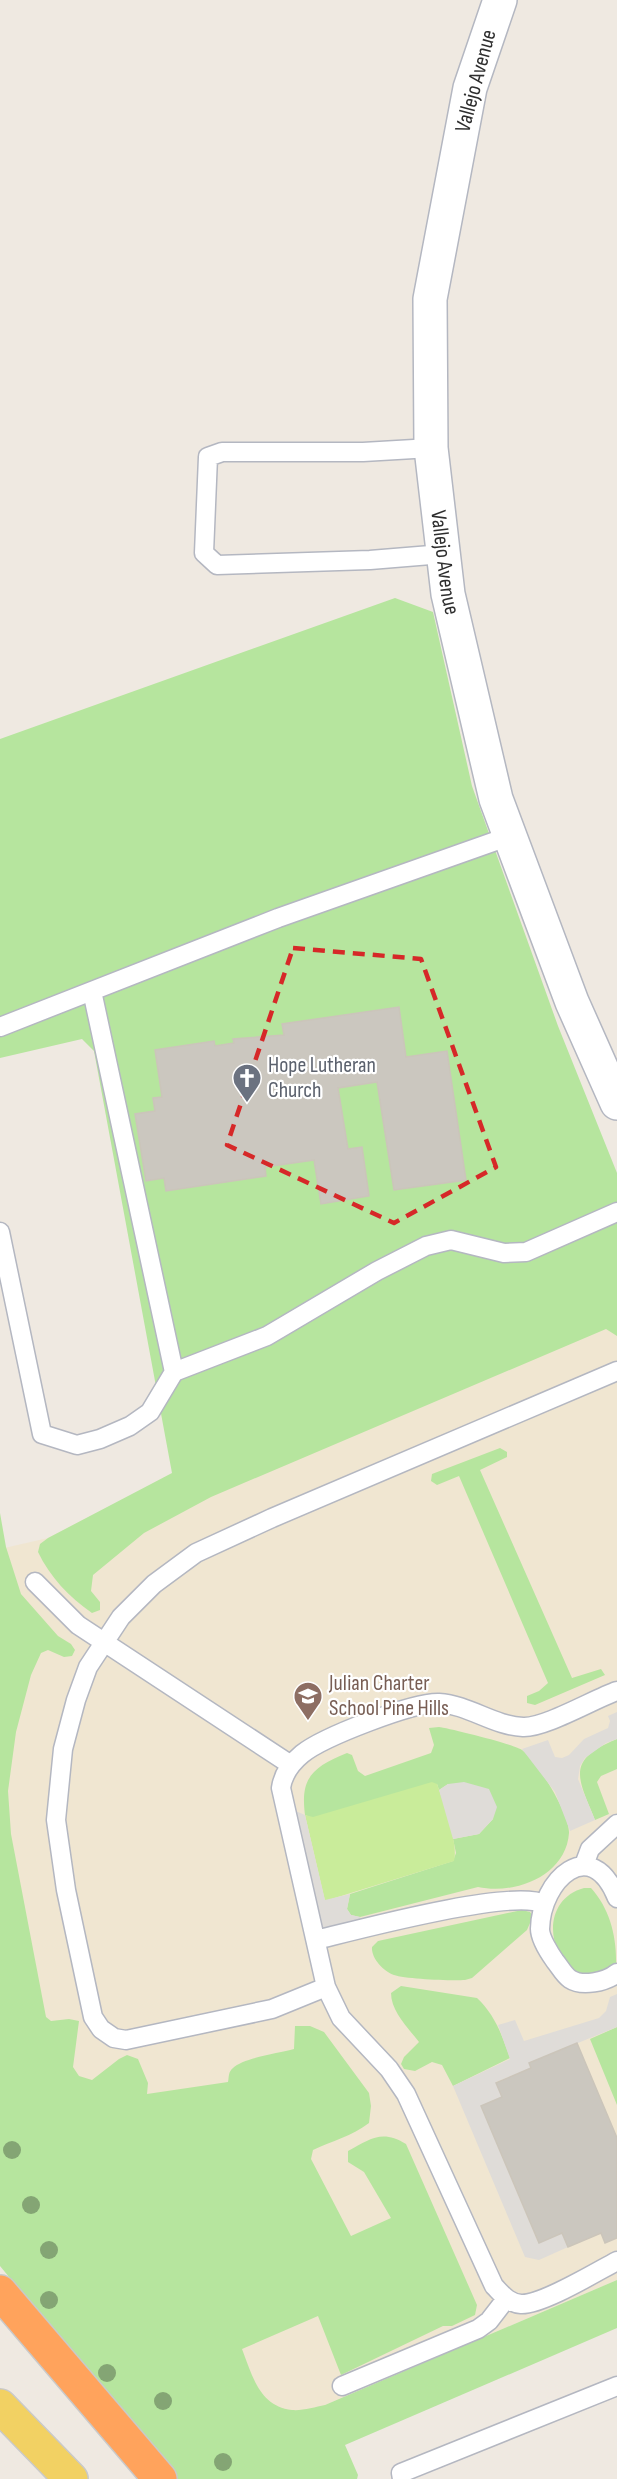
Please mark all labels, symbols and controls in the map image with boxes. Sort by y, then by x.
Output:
street label: Vallejo Avenue [449,27,503,135]
street label: Vallejo Avenue [425,509,466,617]
place label: Hope Lutheran Church [268,1052,376,1104]
church icon: Hope Lutheran Church [231,1062,263,1104]
place label: Julian Charter School Pine Hills [328,1670,449,1722]
school or university icon: Julian Charter School Pine Hills [292,1680,324,1722]

